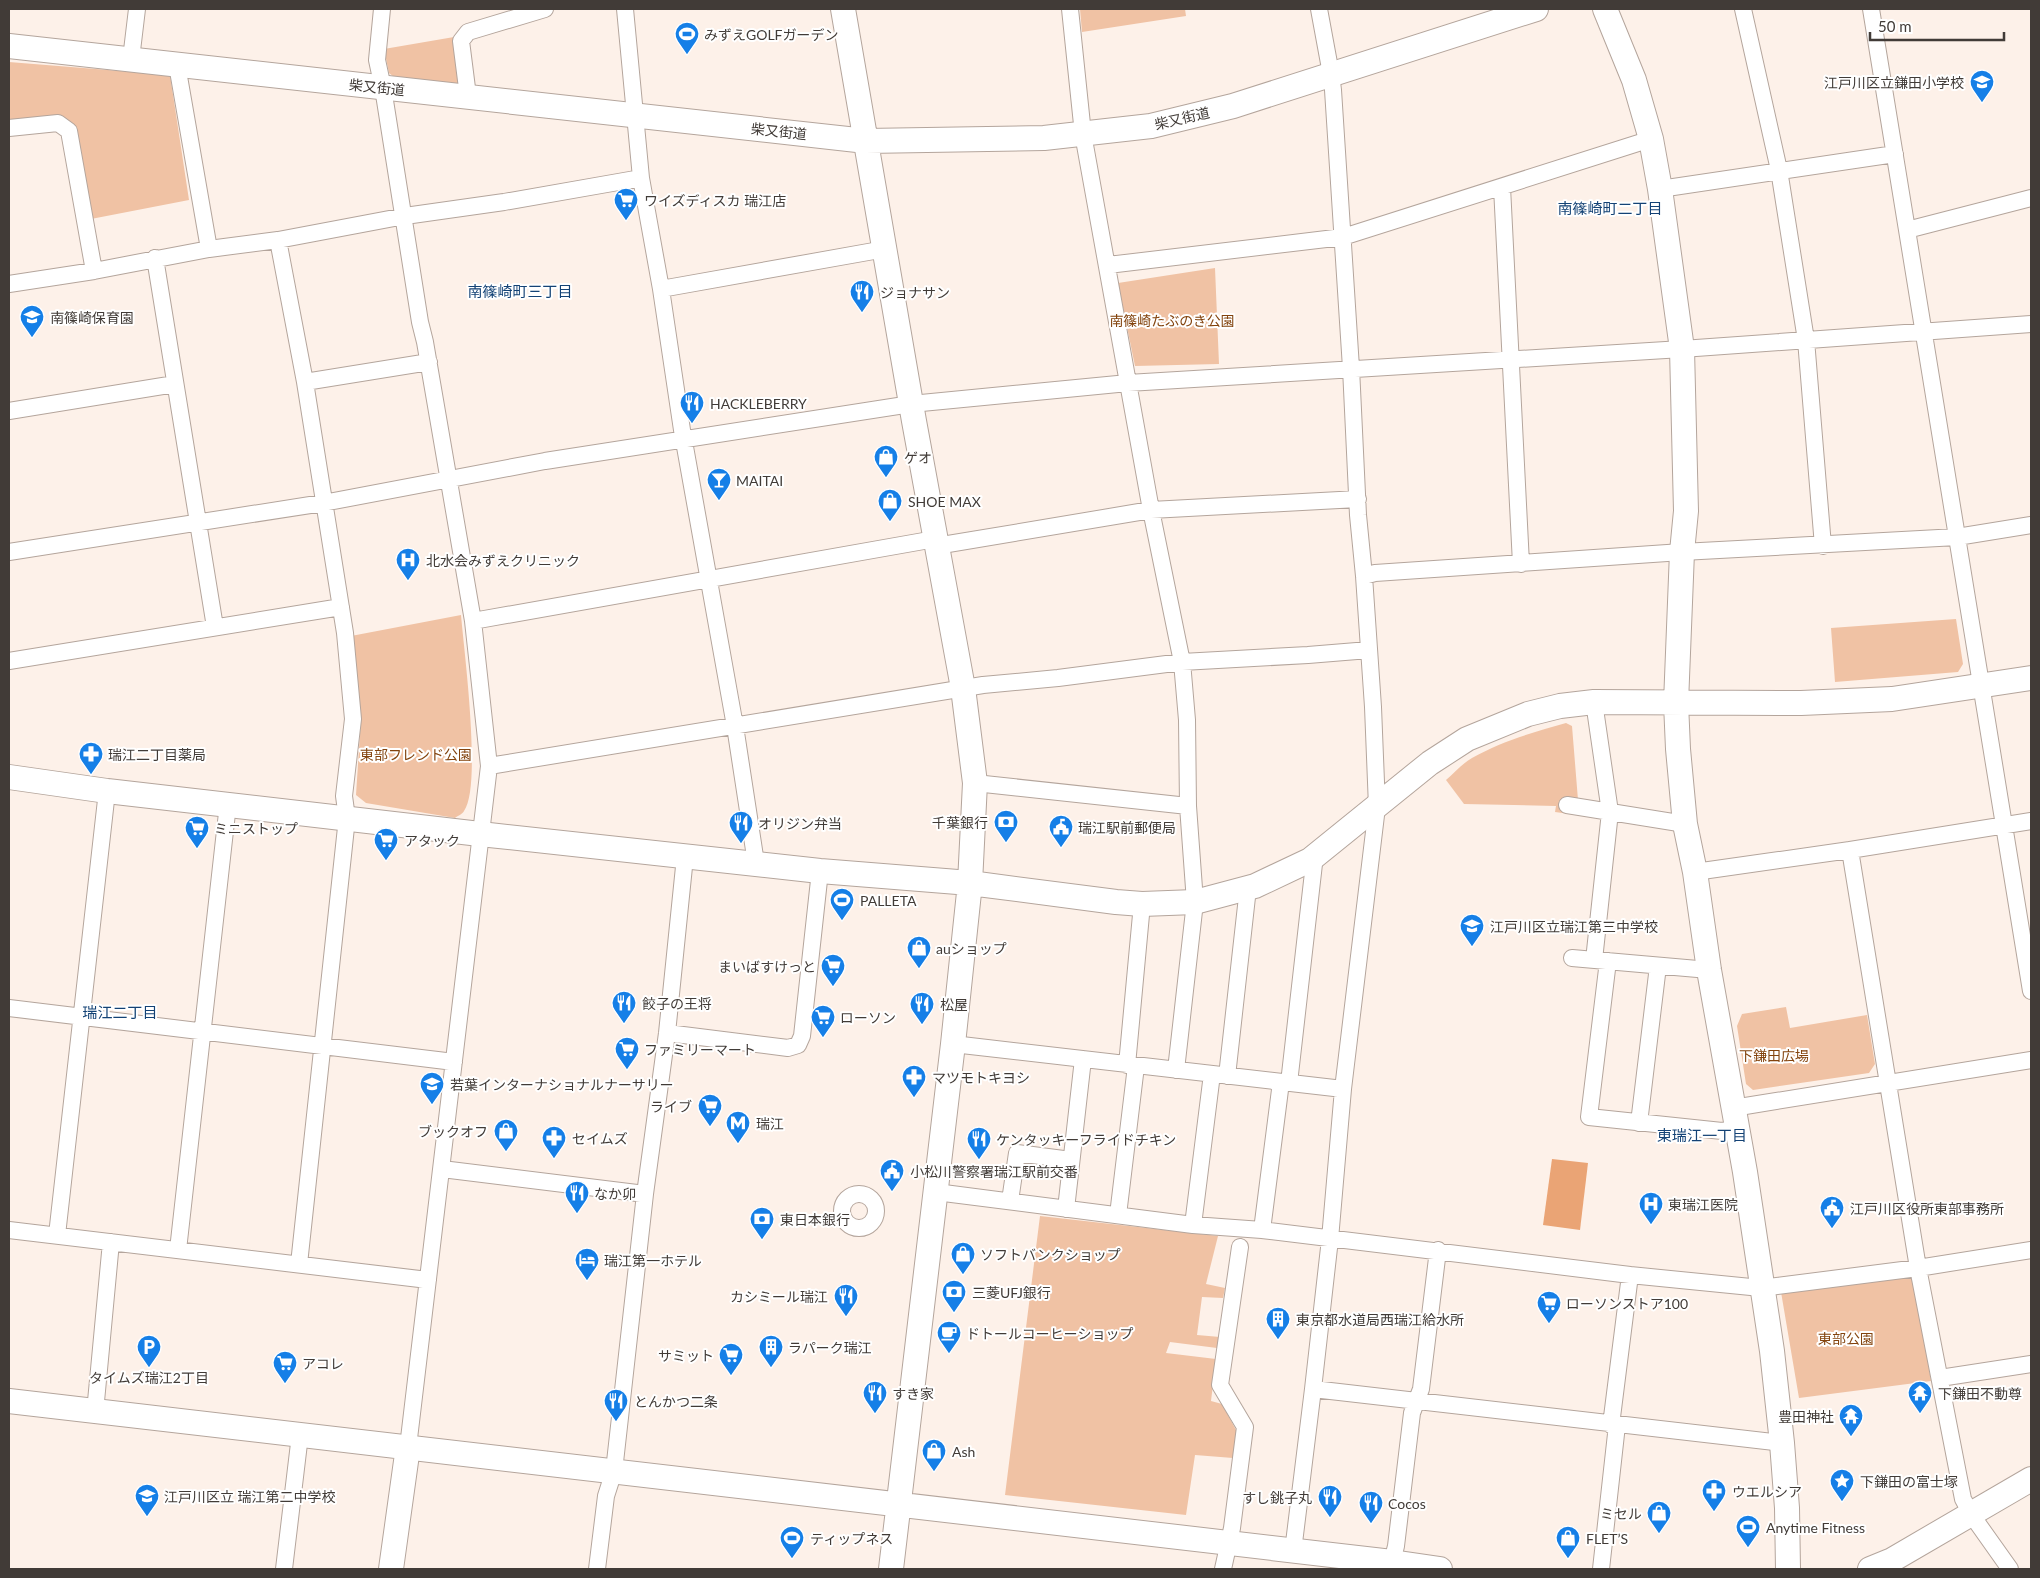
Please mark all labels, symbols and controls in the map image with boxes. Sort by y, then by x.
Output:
scale bar [1870,10,2004,42]
text: 50 m [1878,17,1912,35]
sports icon: みずえGOLFガーデン [674,21,700,55]
place label: みずえGOLFガーデン [704,26,839,43]
school or university icon: 江戸川区立鎌田小学校 [1969,69,1995,103]
place label: 江戸川区立鎌田小学校 [1824,74,1964,91]
street label: 柴又街道 [348,76,406,98]
street label: 柴又街道 [1153,103,1211,133]
street label: 柴又街道 [750,120,808,142]
supermarket icon: ワイズディスカ 瑞江店 [613,187,639,221]
place label: ワイズディスカ 瑞江店 [644,192,786,209]
district label: 南篠崎町二丁目 [1557,199,1663,217]
restaurant icon: ジョナサン [849,279,875,313]
district label: 南篠崎町三丁目 [467,282,573,300]
place label: ジョナサン [880,284,950,301]
school or university icon: 南篠崎保育園 [19,304,45,338]
place label: 南篠崎保育園 [50,309,134,326]
park label: 南篠崎たぶのき公園 [1109,312,1235,329]
restaurant icon: HACKLEBERRY [679,390,705,424]
place label: HACKLEBERRY [710,395,807,412]
shop icon: ゲオ [873,444,899,478]
place label: ゲオ [904,449,932,466]
bar icon: MAITAI [706,467,732,501]
place label: MAITAI [736,472,783,489]
shop icon: SHOE MAX [877,488,903,522]
place label: SHOE MAX [908,493,981,510]
hospital icon: 北水会みずえクリニック [395,547,421,581]
place label: 北水会みずえクリニック [426,552,580,569]
pharmacy icon: 瑞江二丁目薬局 [78,741,104,775]
place label: 瑞江二丁目薬局 [108,746,206,763]
park label: 東部フレンド公園 [360,746,472,763]
bank icon: 千葉銀行 [993,809,1019,843]
restaurant icon: オリジン弁当 [728,810,754,844]
place label: 千葉銀行 [932,814,988,831]
public building icon: 瑞江駅前郵便局 [1048,814,1074,848]
supermarket icon: ミニストップ [184,815,210,849]
place label: オリジン弁当 [758,815,842,832]
place label: 瑞江駅前郵便局 [1078,819,1176,836]
place label: ミニストップ [214,820,298,837]
supermarket icon: アタック [373,827,399,861]
place label: アタック [404,832,460,849]
sports icon: PALLETA [829,887,855,921]
place label: PALLETA [860,892,917,909]
school or university icon: 江戸川区立瑞江第三中学校 [1459,913,1485,947]
place label: 江戸川区立瑞江第三中学校 [1490,918,1658,935]
shop icon: auショップ [906,935,932,969]
place label: auショップ [936,940,1007,957]
supermarket icon: まいばすけっと [820,953,846,987]
place label: まいばすけっと [718,958,816,975]
restaurant icon: 餃子の王将 [611,990,637,1024]
restaurant icon: 松屋 [909,991,935,1025]
place label: 餃子の王将 [642,995,712,1012]
place label: 松屋 [940,996,968,1013]
district label: 瑞江二丁目 [82,1003,158,1021]
supermarket icon: ローソン [810,1004,836,1038]
place label: ローソン [840,1009,896,1026]
supermarket icon: ファミリーマート [614,1036,640,1070]
place label: ファミリーマート [644,1041,756,1058]
park label: 下鎌田広場 [1739,1047,1809,1064]
pharmacy icon: マツモトキヨシ [901,1064,927,1098]
place label: マツモトキヨシ [932,1069,1030,1086]
school or university icon: 若葉インターナショナルナーサリー [419,1071,445,1105]
place label: 若葉インターナショナルナーサリー [450,1076,674,1093]
supermarket icon: ライブ [697,1093,723,1127]
place label: ライブ [650,1098,692,1115]
metro station icon: 瑞江 [725,1110,751,1144]
place label: 瑞江 [756,1115,784,1132]
shop icon: ブックオフ [493,1118,519,1152]
place label: ブックオフ [418,1123,488,1140]
pharmacy icon: セイムズ [541,1125,567,1159]
restaurant icon: ケンタッキーフライドチキン [966,1126,992,1160]
district label: 東瑞江一丁目 [1657,1126,1747,1144]
place label: セイムズ [572,1130,628,1147]
place label: ケンタッキーフライドチキン [996,1131,1176,1148]
public building icon: 小松川警察署瑞江駅前交番 [879,1158,905,1192]
place label: 小松川警察署瑞江駅前交番 [910,1163,1078,1180]
restaurant icon: なか卯 [564,1180,590,1214]
place label: なか卯 [594,1185,636,1202]
hospital icon: 東瑞江医院 [1638,1191,1664,1225]
public building icon: 江戸川区役所東部事務所 [1819,1195,1845,1229]
place label: 東瑞江医院 [1668,1196,1738,1213]
place label: 江戸川区役所東部事務所 [1850,1200,2004,1217]
bank icon: 東日本銀行 [749,1206,775,1240]
place label: 東日本銀行 [780,1211,850,1228]
shop icon: ソフトバンクショップ [950,1241,976,1275]
place label: ソフトバンクショップ [980,1246,1121,1263]
hotel icon: 瑞江第一ホテル [574,1247,600,1281]
place label: 瑞江第一ホテル [604,1252,702,1269]
bank icon: 三菱UFJ銀行 [941,1279,967,1313]
restaurant icon: カシミール瑞江 [833,1283,859,1317]
place label: 三菱UFJ銀行 [972,1284,1051,1301]
place label: カシミール瑞江 [730,1288,828,1305]
supermarket icon: ローソンストア100 [1536,1290,1562,1324]
place label: ローソンストア100 [1566,1295,1688,1312]
building icon: 東京都水道局西瑞江給水所 [1265,1306,1291,1340]
place label: 東京都水道局西瑞江給水所 [1296,1311,1464,1328]
cafe icon: ドトールコーヒーショップ [936,1320,962,1354]
place label: ドトールコーヒーショップ [966,1325,1133,1342]
park label: 東部公園 [1818,1330,1874,1347]
parking icon: タイムズ瑞江2丁目 [136,1334,162,1368]
building icon: ラパーク瑞江 [758,1334,784,1368]
place label: ラパーク瑞江 [788,1339,872,1356]
supermarket icon: サミット [718,1342,744,1376]
place label: サミット [658,1347,714,1364]
supermarket icon: アコレ [272,1350,298,1384]
place label: アコレ [302,1355,344,1372]
place label: タイムズ瑞江2丁目 [89,1369,209,1386]
restaurant icon: すき家 [862,1380,888,1414]
temple icon: 下鎌田不動尊 [1907,1380,1933,1414]
place label: すき家 [892,1385,934,1402]
place label: 下鎌田不動尊 [1938,1385,2022,1402]
restaurant icon: とんかつ二条 [603,1388,629,1422]
place label: とんかつ二条 [634,1393,718,1410]
temple icon: 豊田神社 [1838,1403,1864,1437]
place label: 豊田神社 [1778,1408,1834,1425]
shop icon: Ash [921,1438,947,1472]
place label: Ash [952,1443,975,1460]
place icon: 下鎌田の富士塚 [1829,1468,1855,1502]
place label: 下鎌田の富士塚 [1860,1473,1958,1490]
pharmacy icon: ウエルシア [1701,1478,1727,1512]
school or university icon: 江戸川区立 瑞江第二中学校 [134,1483,160,1517]
place label: ウエルシア [1732,1483,1802,1500]
restaurant icon: すし銚子丸 [1317,1484,1343,1518]
place label: 江戸川区立 瑞江第二中学校 [164,1488,336,1505]
place label: すし銚子丸 [1242,1489,1312,1506]
restaurant icon: Cocos [1358,1490,1384,1524]
place label: Cocos [1388,1495,1426,1512]
shop icon: ミセル [1646,1500,1672,1534]
place label: ミセル [1600,1505,1642,1522]
sports icon: Anytime Fitness [1735,1514,1761,1548]
place label: Anytime Fitness [1766,1519,1865,1536]
sports icon: ティップネス [779,1525,805,1559]
shop icon: FLET’S [1555,1525,1581,1559]
place label: ティップネス [810,1530,893,1547]
place label: FLET’S [1586,1530,1628,1547]

